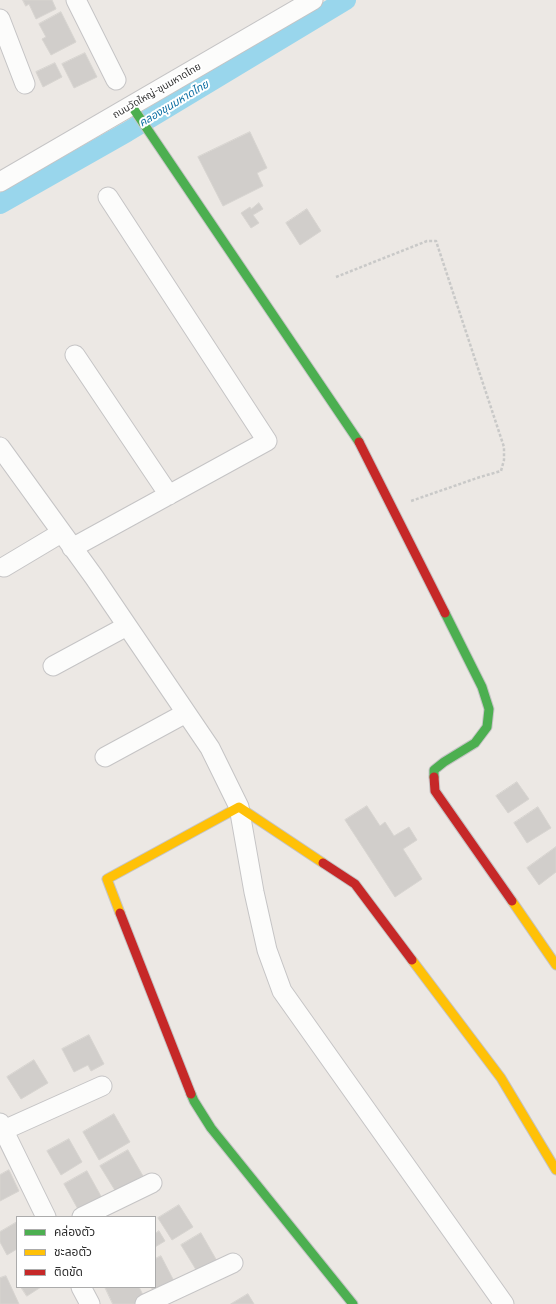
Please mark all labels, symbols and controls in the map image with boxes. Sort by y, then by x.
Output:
street label: ถนนวัดใหญ่-ขุนมหาดไทย [111,61,203,121]
water label: คลองขุนมหาดไทย [137,78,211,130]
legend [16,1216,156,1288]
text: คล่องตัว [54,1225,95,1239]
text: ชะลอตัว [54,1245,92,1259]
text: ติดขัด [54,1265,83,1279]

